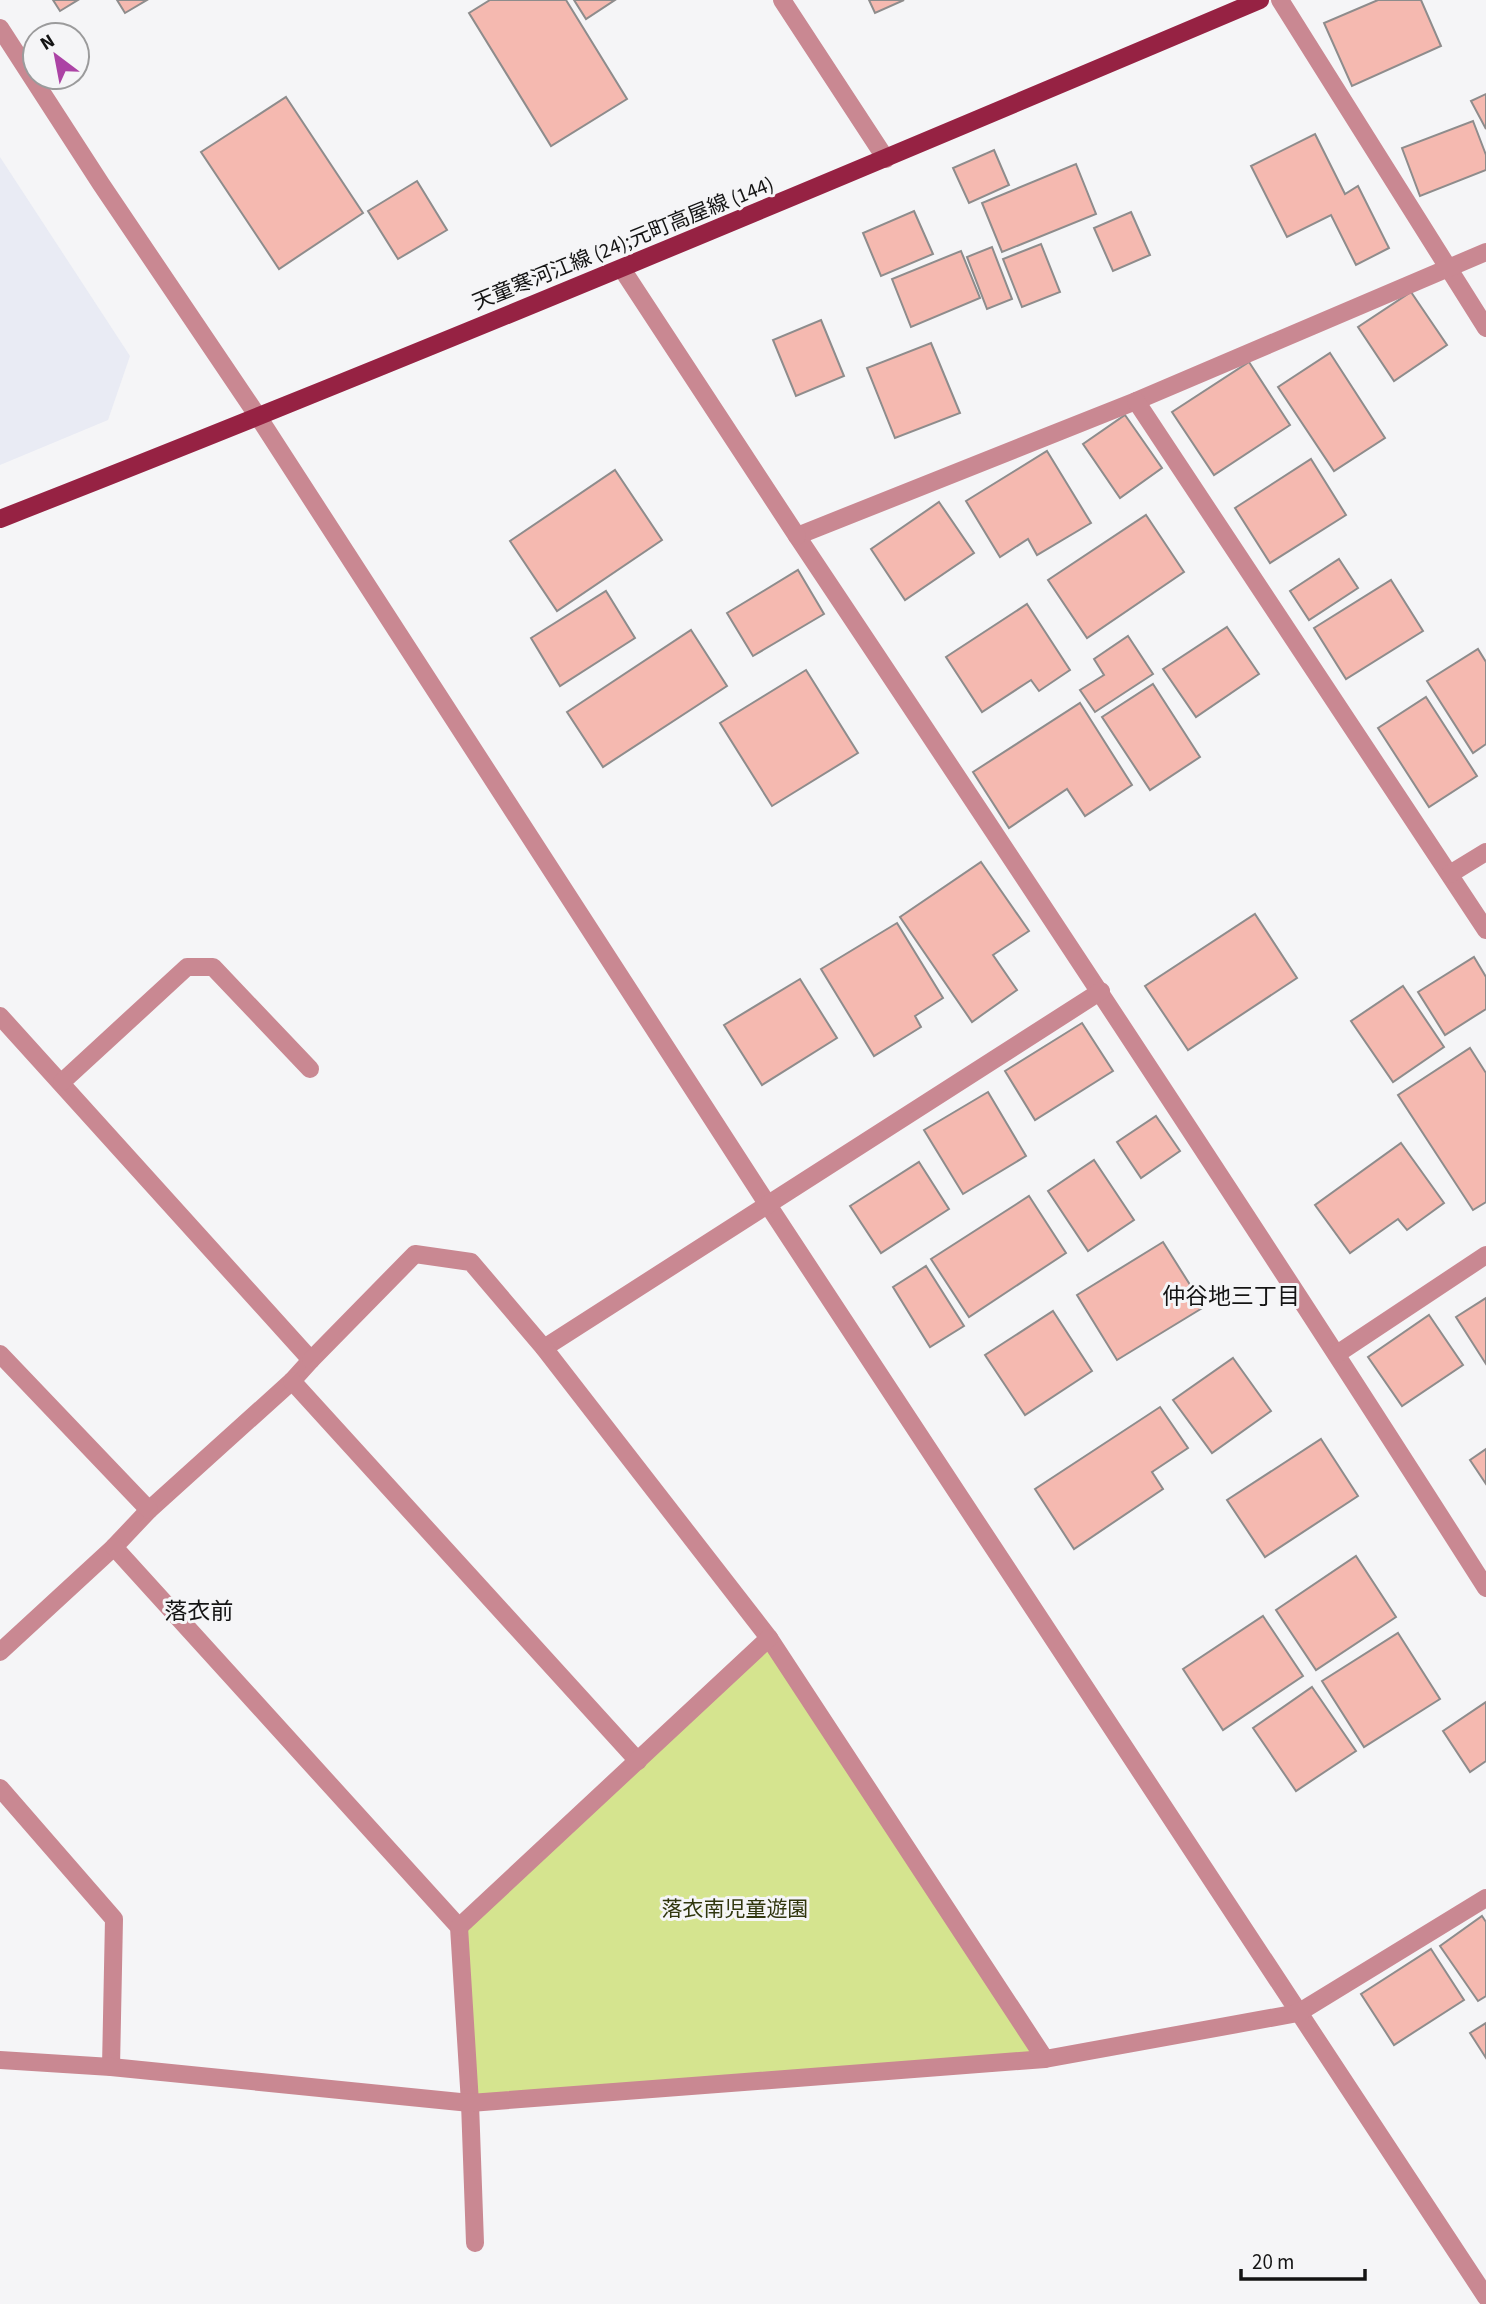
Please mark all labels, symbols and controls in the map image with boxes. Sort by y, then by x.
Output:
north arrow [21,21,91,91]
text: N [35,28,60,58]
street label: 天童寒河江線 (24);元町高屋線 (144) [468,169,778,317]
district label: 仲谷地三丁目 [1162,1280,1300,1313]
district label: 落衣前 [165,1595,234,1628]
park label: 落衣南児童遊園 [662,1894,809,1924]
scale bar [1241,2238,1365,2282]
text: 20 m [1252,2247,1294,2277]

